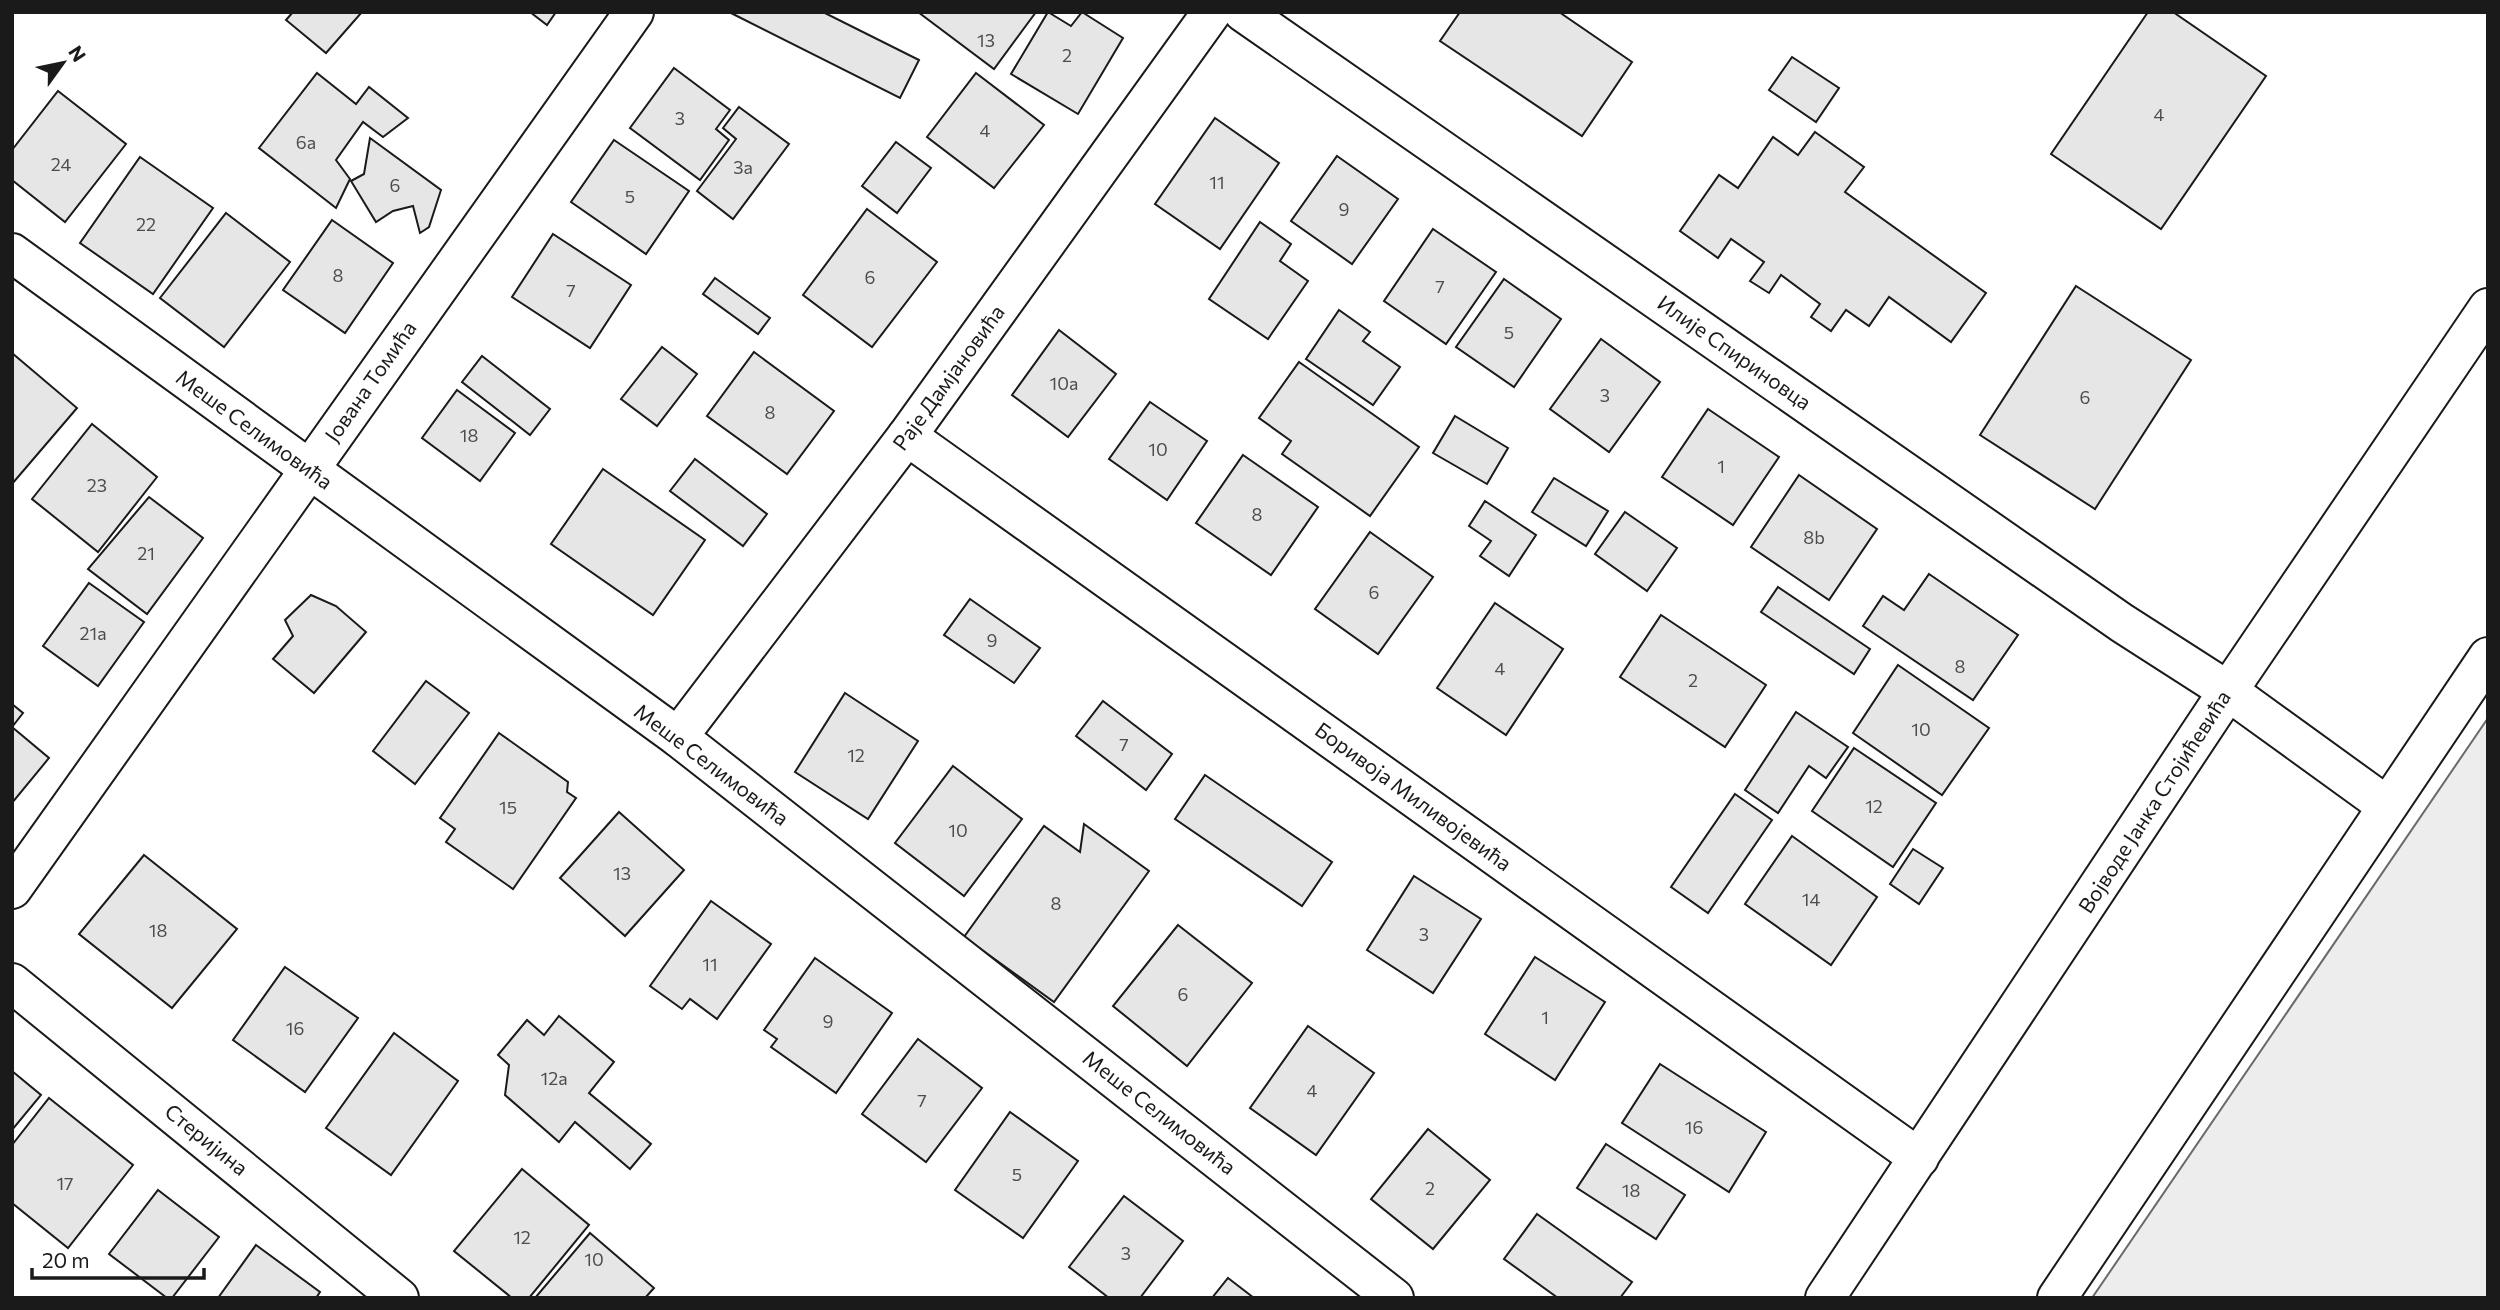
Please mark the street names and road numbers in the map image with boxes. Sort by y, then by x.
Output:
street label: Илије Спириновца [1653,289,1817,414]
street label: Раје Дамјановића [887,300,1009,455]
street label: Јована Томића [319,316,421,446]
street label: Меше Селимовића [172,364,338,494]
street label: Војводе Јанка Стојићевића [2072,685,2235,917]
street label: Меше Селимовића [630,698,794,830]
street label: Боривоја Миливојевића [1311,716,1517,875]
street label: Меше Селимовића [1079,1044,1241,1179]
street label: Стеријина [160,1098,253,1180]

